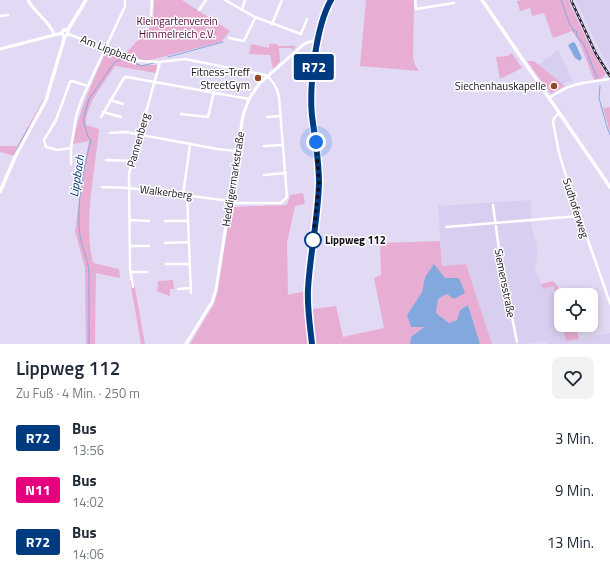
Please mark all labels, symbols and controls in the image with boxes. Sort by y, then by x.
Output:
park label: Kleingartenverein Himmelreich e.V. [136,13,218,42]
street label: Am Lippbach [78,31,140,67]
line badge: R72 [291,54,337,80]
text: R72 [302,56,326,77]
place label: Fitness-Treff StreetGym [191,64,250,93]
marker: Fitness-Treff StreetGym [253,73,263,83]
place label: Siechenhauskapelle [455,78,546,94]
marker: Siechenhauskapelle [549,81,559,91]
street label: Pannenberg [123,111,153,169]
street label: Heddigermarkstraße [218,130,248,228]
your location [306,132,326,152]
water label: Lippbach [64,152,89,198]
street label: Sudhoferweg [559,176,593,240]
street label: Walkerberg [139,181,194,203]
marker: Lippweg 112 [304,231,322,249]
place label: Lippweg 112 [325,232,386,248]
street label: Siemensstraße [490,247,520,319]
map controls [554,288,598,332]
button: locate [554,288,598,332]
text: Lippweg 112 [16,353,120,382]
button: heart [552,357,594,399]
text: Zu Fuß · 4 Min. · 250 m [16,383,140,403]
text: Bus [72,417,97,440]
text: R72 [26,427,50,448]
text: 3 Min. [555,427,594,450]
text: 13:56 [72,440,104,460]
text: Bus [72,469,97,492]
text: N11 [25,479,51,500]
text: 9 Min. [555,479,594,502]
text: 14:02 [72,492,104,512]
text: Bus [72,521,97,544]
text: R72 [26,531,50,552]
text: 13 Min. [547,531,594,554]
text: 14:06 [72,544,104,564]

